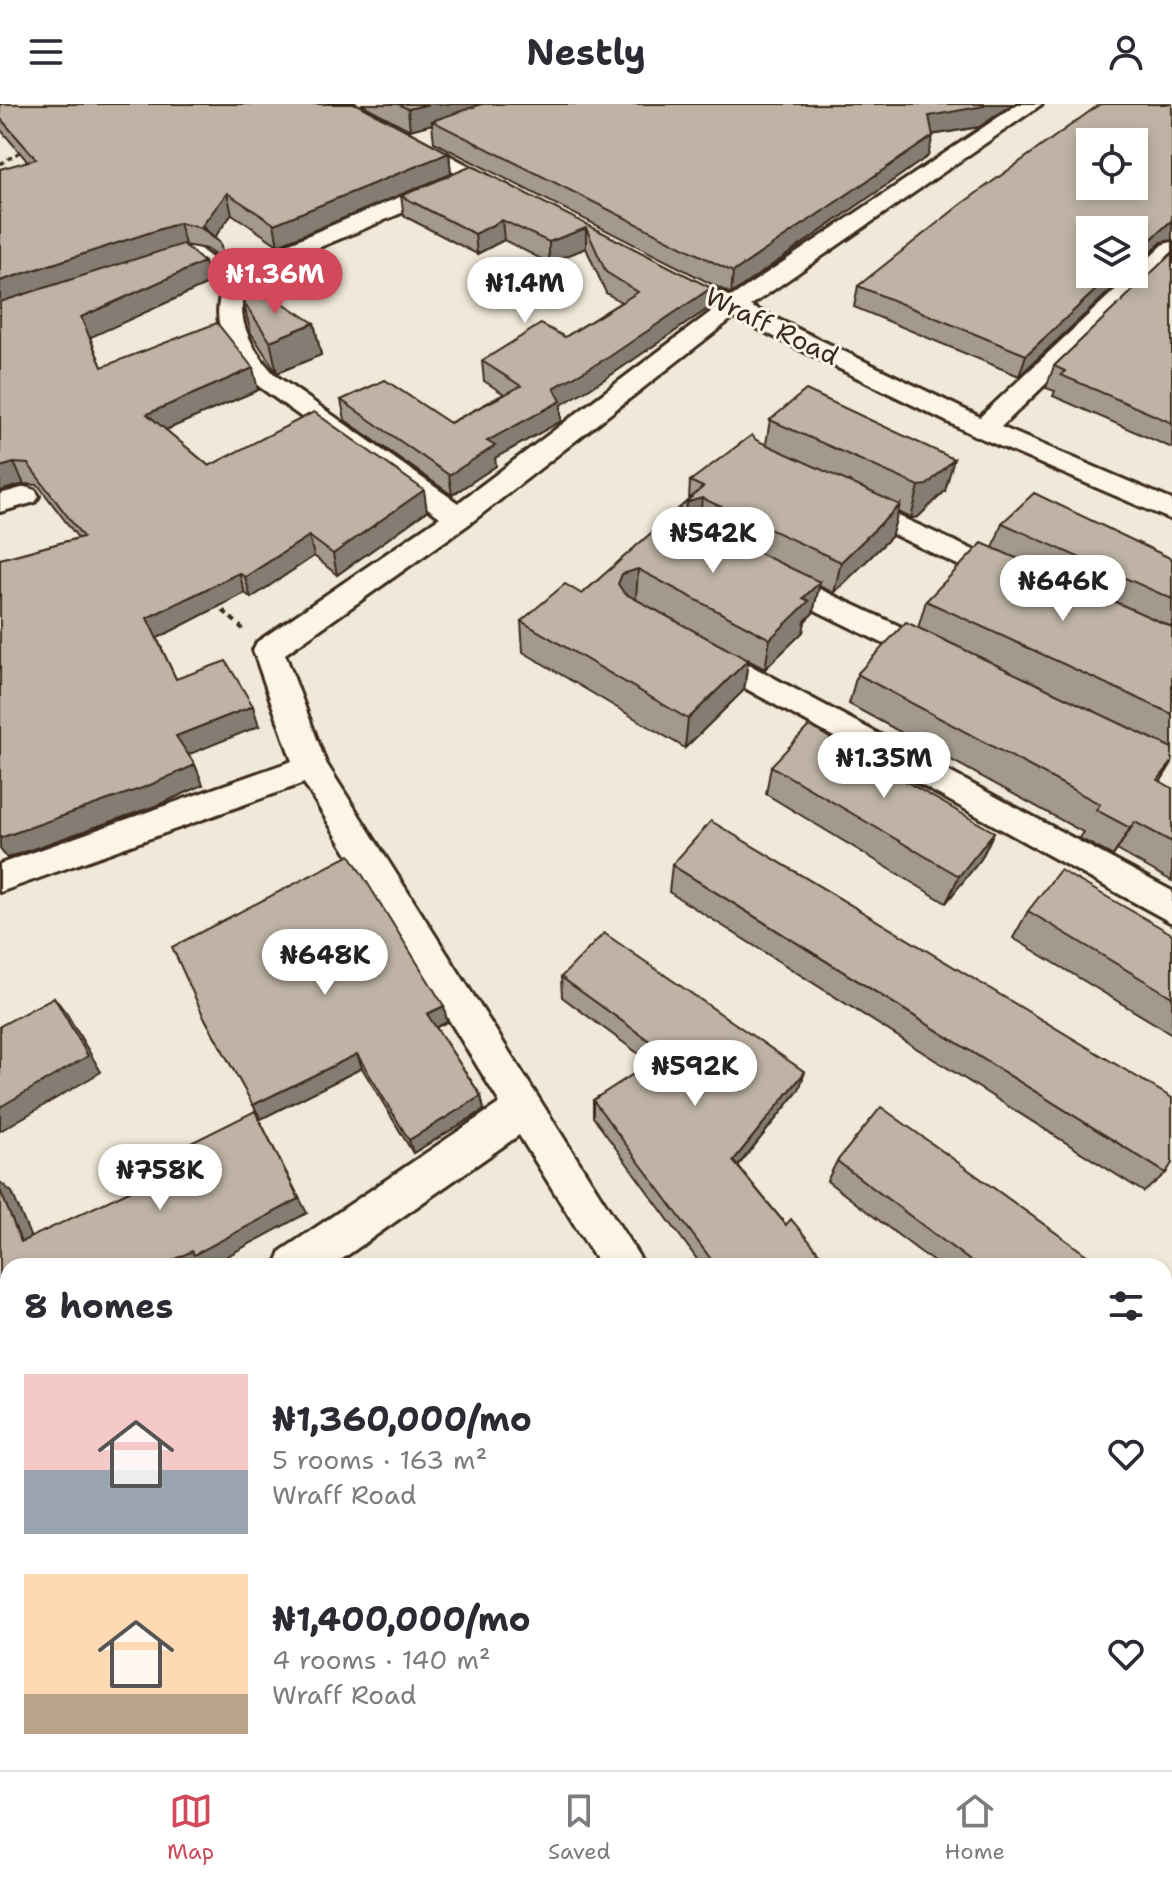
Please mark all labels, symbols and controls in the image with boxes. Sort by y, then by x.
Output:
text: Nestly [526,28,646,77]
icon: menu [24,30,68,74]
icon: person [1104,30,1148,74]
map controls [1076,128,1148,288]
button: locate [1076,128,1148,200]
button: layers [1076,216,1148,288]
pin: ₦1.36M [210,248,340,316]
text: ₦1.36M [226,256,324,291]
pin: ₦1.4M [469,257,581,325]
text: ₦1.4M [485,265,565,300]
street label: Wraff Road [700,278,845,373]
pin: ₦542K [657,507,769,575]
text: ₦542K [670,515,757,550]
pin: ₦646K [1007,555,1119,623]
text: ₦646K [1018,563,1108,598]
pin: ₦1.35M [819,732,949,800]
text: ₦1.35M [836,740,932,775]
pin: ₦648K [269,929,381,997]
text: ₦648K [280,937,370,972]
pin: ₦592K [639,1040,751,1108]
text: ₦592K [651,1048,739,1083]
pin: ₦758K [104,1144,216,1212]
text: ₦758K [116,1152,204,1187]
text: 8 homes [24,1283,173,1329]
icon: filters [1104,1284,1148,1328]
text: ₦1,360,000/mo [272,1396,532,1442]
icon: home [88,1406,184,1502]
icon: heart [1104,1432,1148,1476]
text: 5 rooms · 163 m² [272,1442,487,1477]
text: Wraff Road [272,1477,416,1512]
text: ₦1,400,000/mo [272,1596,531,1642]
icon: home [88,1606,184,1702]
icon: heart [1104,1632,1148,1676]
text: 4 rooms · 140 m² [272,1642,491,1677]
text: Wraff Road [272,1677,416,1712]
tab: Map [167,1789,214,1866]
tab: Saved [548,1789,611,1866]
tab: Home [945,1789,1005,1866]

